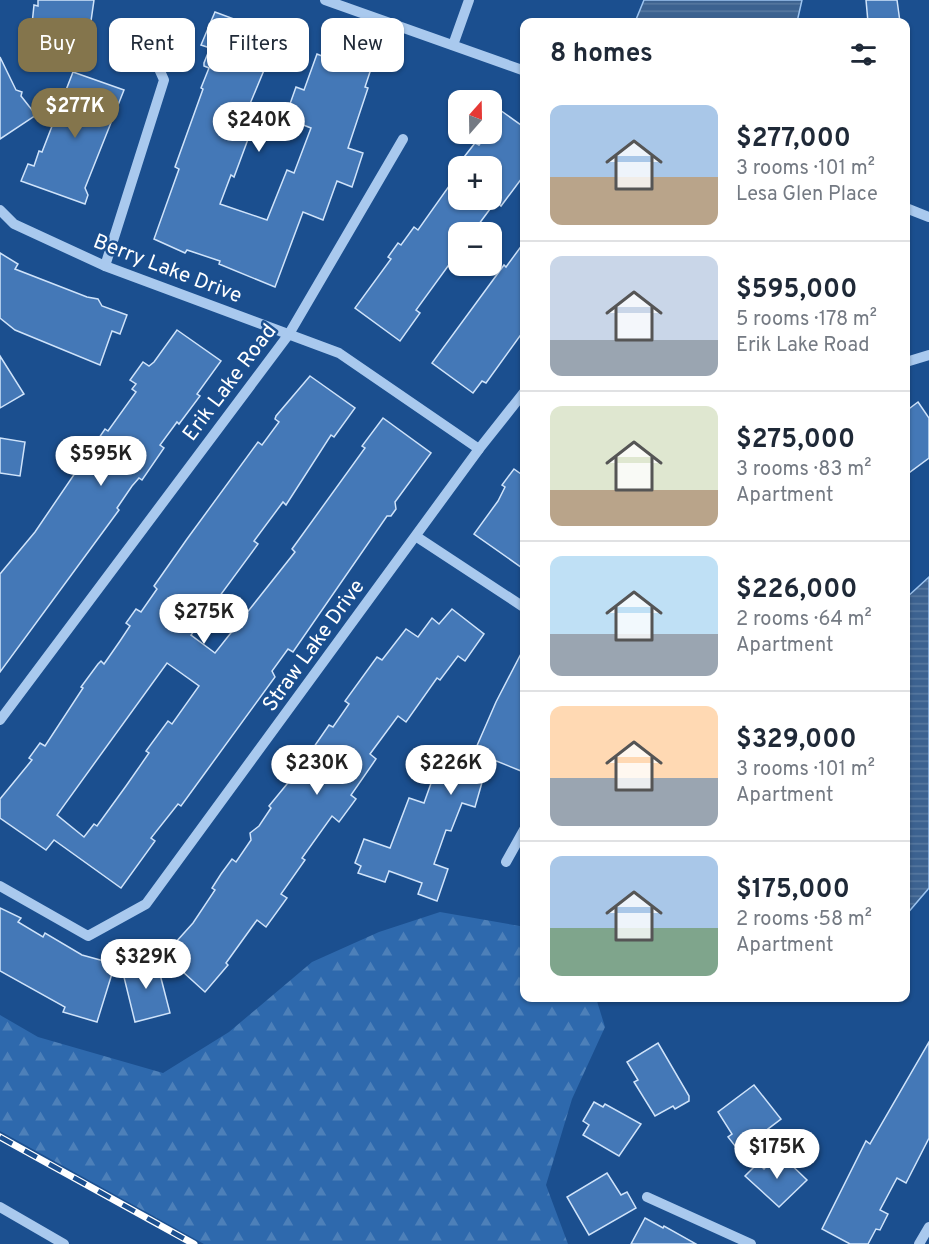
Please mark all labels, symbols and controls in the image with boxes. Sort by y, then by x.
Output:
chip: Buy [18,18,97,72]
chip: Rent [109,18,195,72]
chip: Filters [207,18,309,72]
chip: New [321,18,404,72]
text: 8 homes [550,38,653,71]
icon: filters [847,38,880,71]
pin: $277K [33,88,117,139]
north arrow [448,90,502,144]
map controls [448,90,502,276]
text: $277K [45,94,105,120]
pin: $240K [217,102,301,153]
text: $240K [227,108,291,134]
text: $277,000 [736,123,851,156]
icon: home [598,129,670,201]
button: + [448,156,502,210]
text: 3 rooms · 101 m² [736,156,875,182]
text: Lesa Glen Place [736,182,878,208]
button: − [448,222,502,276]
street label: Berry Lake Drive [89,229,246,310]
text: $595,000 [736,274,857,307]
icon: home [598,280,670,352]
text: 5 rooms · 178 m² [736,307,877,333]
street label: Erik Lake Road [177,319,283,447]
text: Erik Lake Road [736,333,869,359]
text: $275,000 [736,424,855,457]
icon: home [598,430,670,502]
pin: $595K [59,436,143,487]
text: $595K [70,442,132,468]
text: 3 rooms · 83 m² [736,457,871,483]
text: Apartment [736,483,834,509]
street label: Straw Lake Drive [257,574,371,717]
text: $226,000 [736,574,857,607]
icon: home [598,580,670,652]
pin: $275K [162,594,246,645]
text: $275K [173,600,235,626]
text: 2 rooms · 64 m² [736,607,872,633]
text: Apartment [736,633,834,659]
text: $329,000 [736,724,857,757]
icon: home [598,730,670,802]
pin: $230K [275,745,359,796]
pin: $226K [409,745,493,796]
text: $230K [285,751,349,777]
text: $226K [420,751,482,777]
text: 3 rooms · 101 m² [736,757,875,783]
text: Apartment [736,783,834,809]
text: $175,000 [736,874,850,907]
icon: home [598,880,670,952]
text: 2 rooms · 58 m² [736,907,872,933]
text: Apartment [736,933,834,959]
pin: $329K [104,939,188,990]
text: $329K [115,945,177,971]
pin: $175K [735,1129,819,1180]
text: $175K [748,1135,806,1161]

